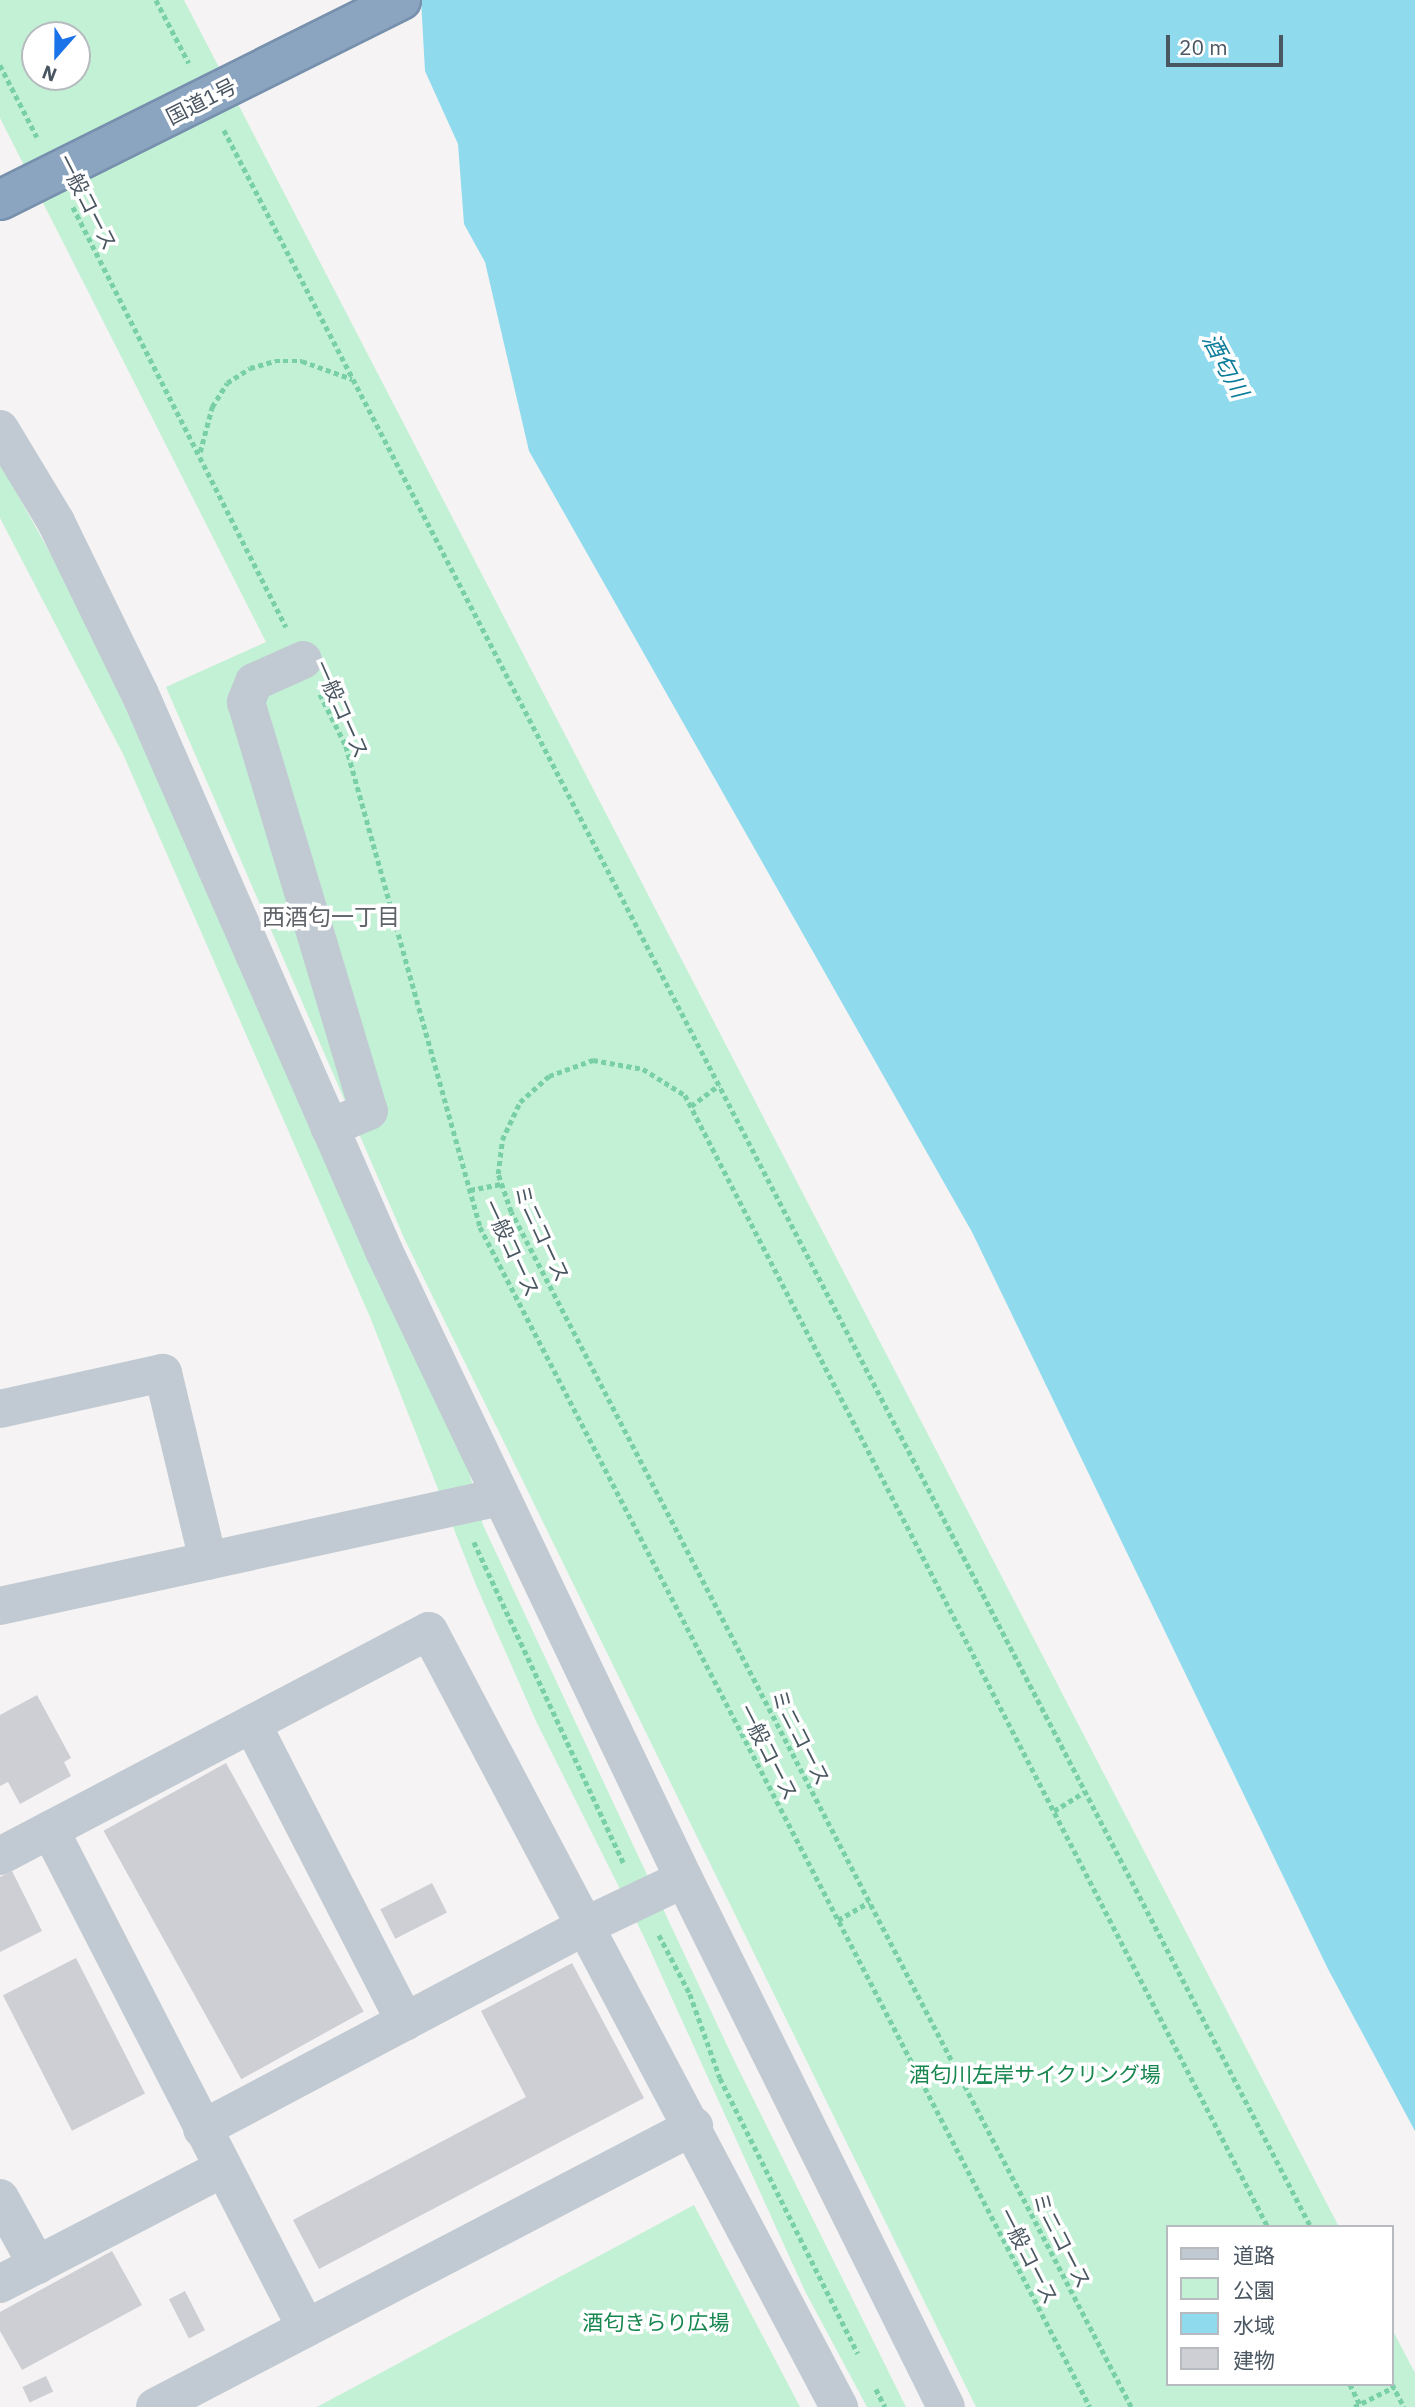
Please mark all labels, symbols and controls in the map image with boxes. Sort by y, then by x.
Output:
north arrow [21,21,91,91]
scale bar [1170,21,1287,65]
text: 20 m [1179,33,1228,61]
text: N [38,60,60,87]
street label: 国道1号 [162,73,240,129]
street label: 一般コース [53,150,123,254]
water label: 酒匂川 [1198,328,1254,402]
street label: 一般コース [309,656,375,762]
district label: 西酒匂一丁目 [262,902,400,930]
street label: ミニコース [508,1180,576,1286]
street label: 一般コース [478,1195,546,1301]
street label: ミニコース [766,1685,836,1789]
street label: 一般コース [734,1700,804,1804]
park label: 酒匂川左岸サイクリング場 [909,2061,1161,2087]
street label: ミニコース [1027,2188,1097,2292]
street label: 一般コース [994,2204,1064,2308]
legend [1166,2225,1394,2386]
text: 道路 [1233,2241,1275,2269]
text: 公園 [1233,2276,1275,2304]
park label: 酒匂きらり広場 [583,2309,729,2335]
text: 水域 [1233,2311,1275,2339]
text: 建物 [1233,2346,1275,2374]

